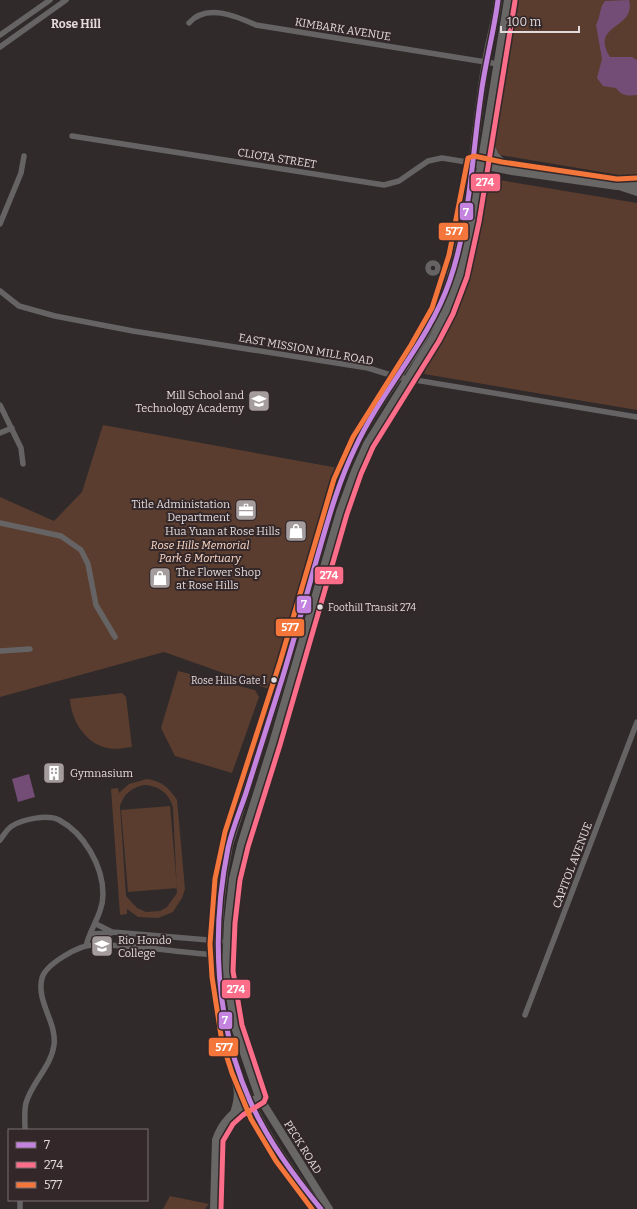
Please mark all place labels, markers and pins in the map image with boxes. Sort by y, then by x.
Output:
school or university icon: Mill School and Technology Academy [246,388,272,414]
place label: Mill School and Technology Academy [135,389,244,415]
office icon: Title Administation Department [233,497,259,523]
place label: Title Administation Department [131,498,230,524]
shop icon: Hua Yuan at Rose Hills [283,518,309,544]
place label: Hua Yuan at Rose Hills [165,525,280,538]
shop icon: The Flower Shop at Rose Hills [147,565,173,591]
place label: The Flower Shop at Rose Hills [176,566,261,592]
marker: Foothill Transit 274 [315,602,325,612]
place label: Foothill Transit 274 [328,602,416,614]
place label: Rose Hills Gate I [191,675,266,687]
marker: Rose Hills Gate I [269,675,279,685]
building icon: Gymnasium [41,760,67,786]
place label: Gymnasium [70,767,134,780]
school or university icon: Rio Hondo College [89,933,115,959]
place label: Rio Hondo College [118,934,172,960]

